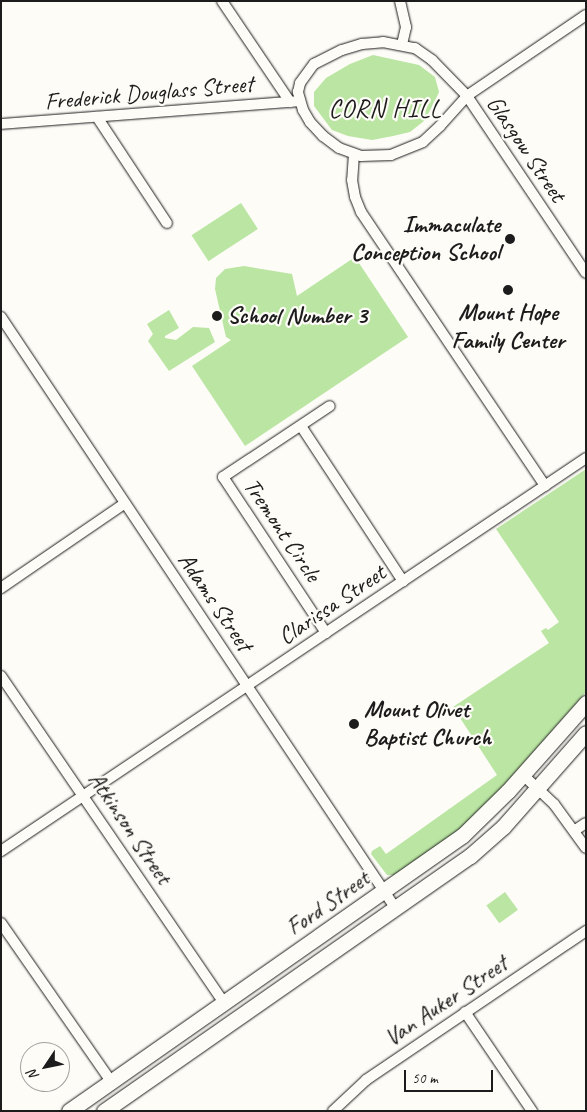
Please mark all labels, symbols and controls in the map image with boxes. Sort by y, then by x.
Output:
street label: Frederick Douglass Street [44,70,254,116]
street label: Glasgow Street [480,90,572,208]
district label: CORN HILL [329,94,441,124]
place label: Immaculate Conception School [352,211,500,267]
marker: Immaculate Conception School [504,233,516,245]
marker: Mount Hope Family Center [502,284,514,296]
place label: Mount Hope Family Center [452,299,564,355]
place label: School Number 3 [227,302,367,330]
marker: School Number 3 [211,310,223,322]
street label: Tremont Circle [237,473,327,587]
street label: Adams Street [171,547,259,657]
street label: Clarissa Street [273,559,391,651]
place label: Mount Olivet Baptist Church [364,696,492,752]
marker: Mount Olivet Baptist Church [348,718,360,730]
street label: Atkinson Street [82,766,178,890]
street label: Ford Street [281,864,375,942]
street label: Van Auker Street [379,949,513,1053]
north arrow [20,1042,70,1092]
scale bar [407,1060,496,1092]
text: N [24,1067,42,1083]
text: 50 m [412,1069,438,1088]

